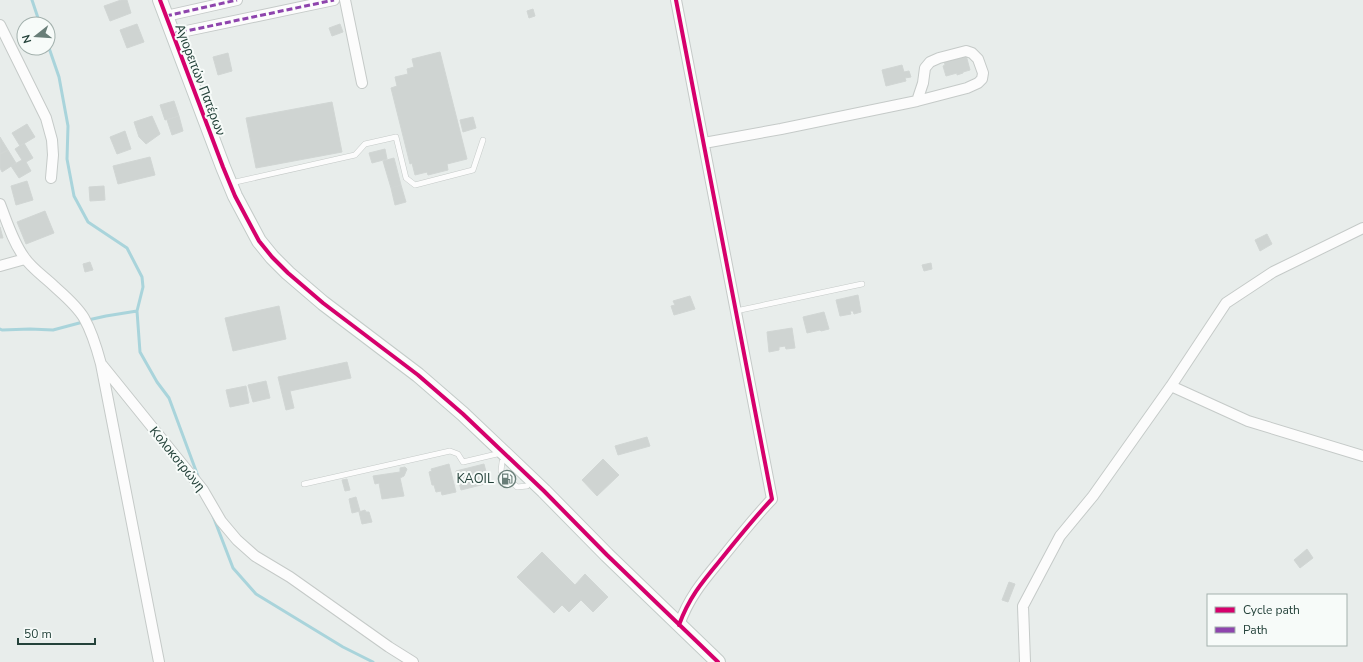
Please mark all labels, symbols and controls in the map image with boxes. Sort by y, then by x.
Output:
north arrow [16,16,56,56]
street label: Αγιορειτών Πατέρων [170,22,230,138]
text: N [19,33,35,45]
street label: Κολοκοτρώνη [145,423,209,495]
fuel station icon: KAOIL [497,469,517,489]
place label: KAOIL [457,470,494,488]
legend [1207,594,1347,646]
text: Cycle path [1243,602,1300,618]
scale bar [18,620,95,646]
text: Path [1243,622,1268,638]
text: 50 m [24,626,52,642]

